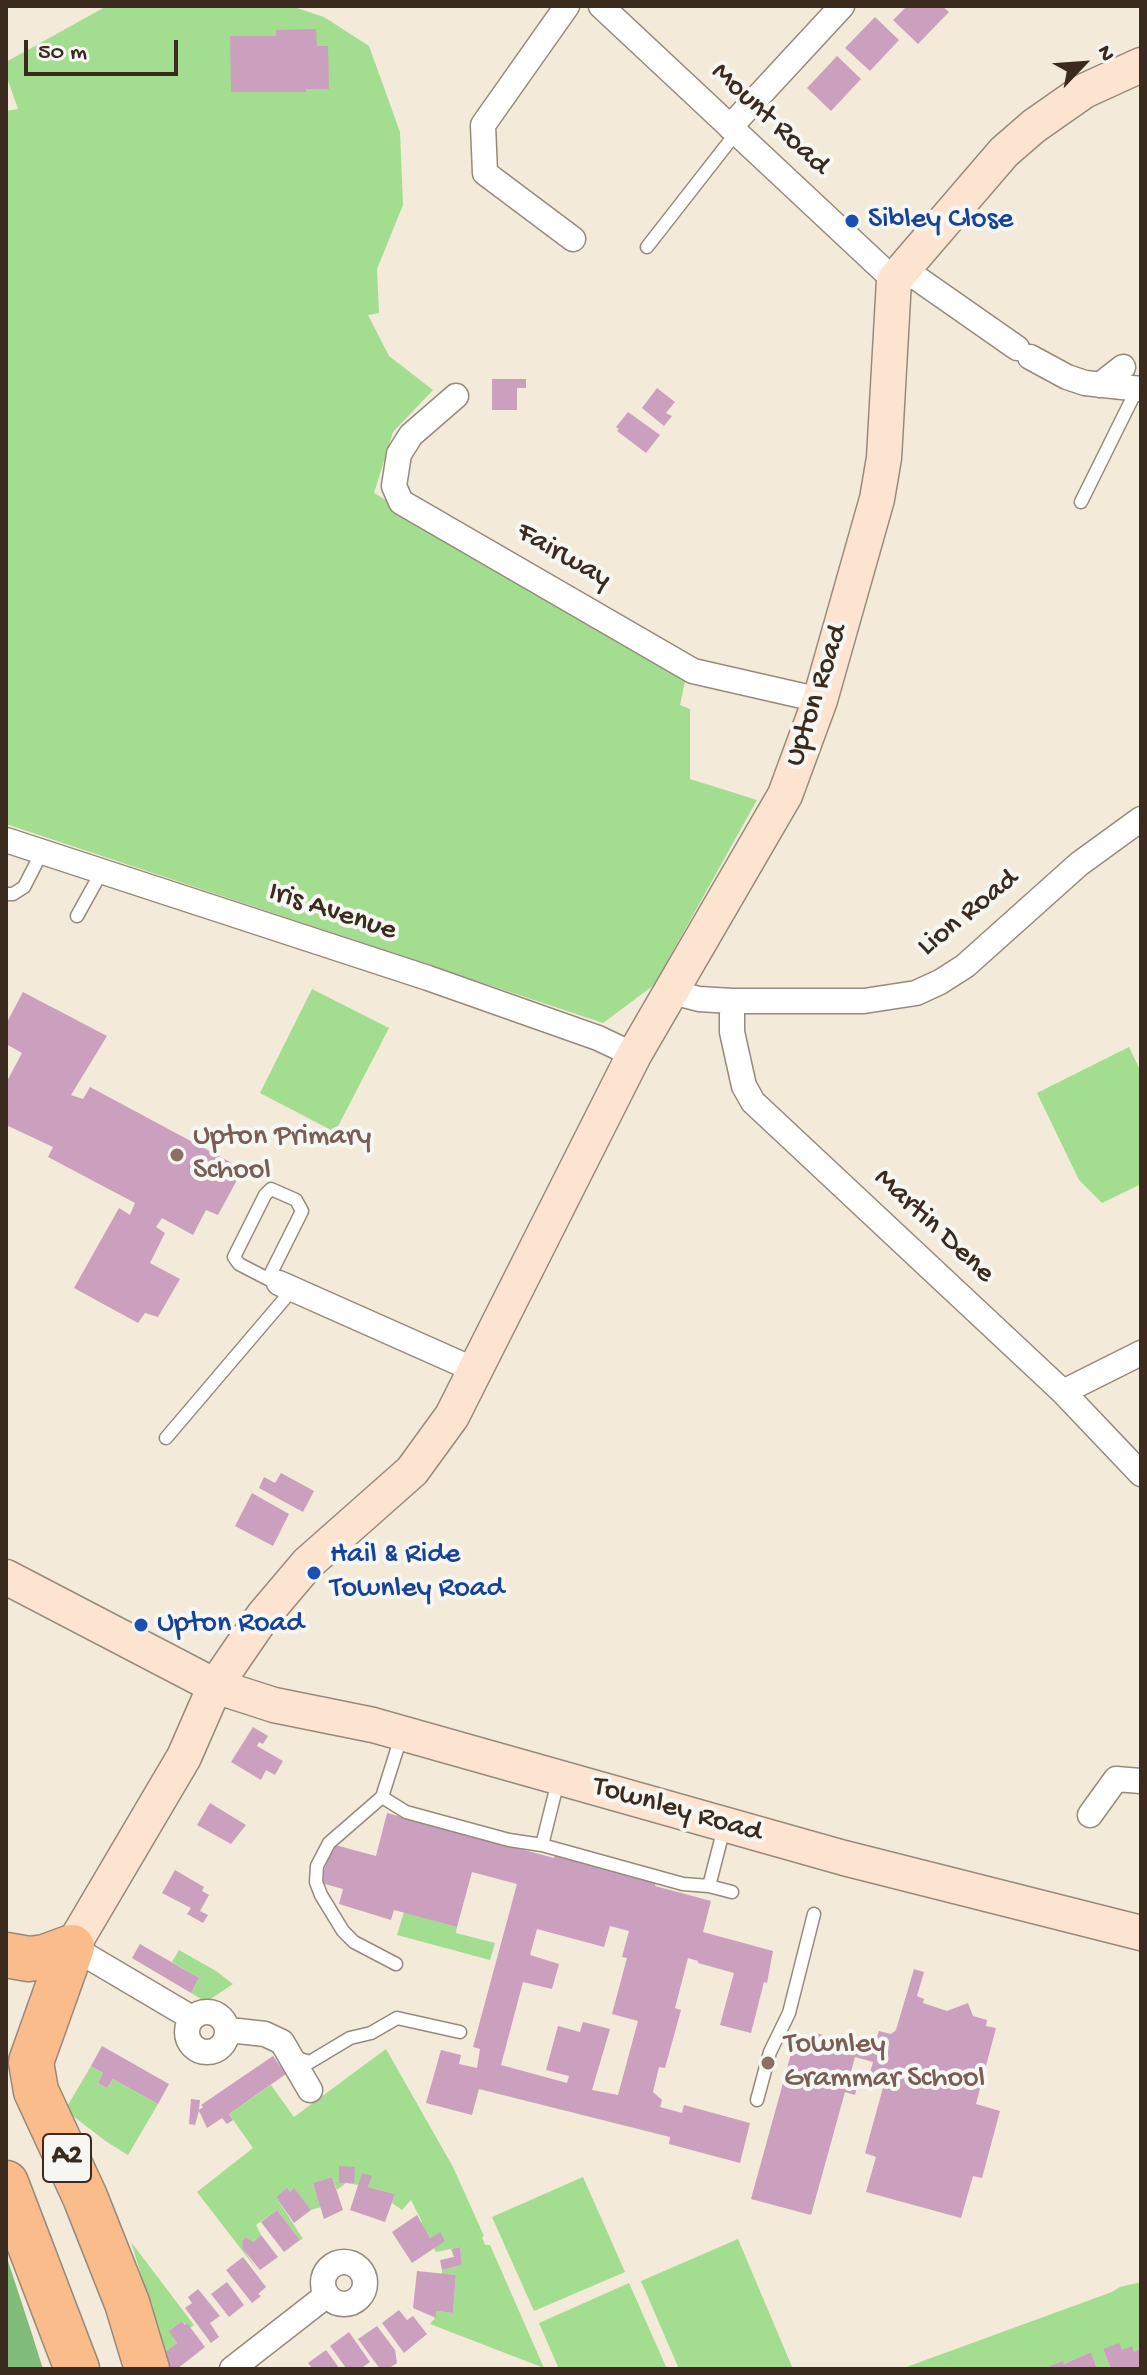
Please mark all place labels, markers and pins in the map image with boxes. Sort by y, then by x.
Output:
place label: Sibley Close [868,203,1013,239]
marker: Sibley Close [843,212,861,230]
place label: Upton Primary School [193,1120,371,1190]
marker: Upton Primary School [168,1146,186,1164]
place label: Hail & Ride Townley Road [330,1538,504,1608]
marker: Hail & Ride Townley Road [305,1564,323,1582]
place label: Upton Road [157,1607,304,1643]
marker: Upton Road [132,1616,150,1634]
place label: Townley Grammar School [784,2028,985,2098]
marker: Townley Grammar School [759,2054,777,2072]

